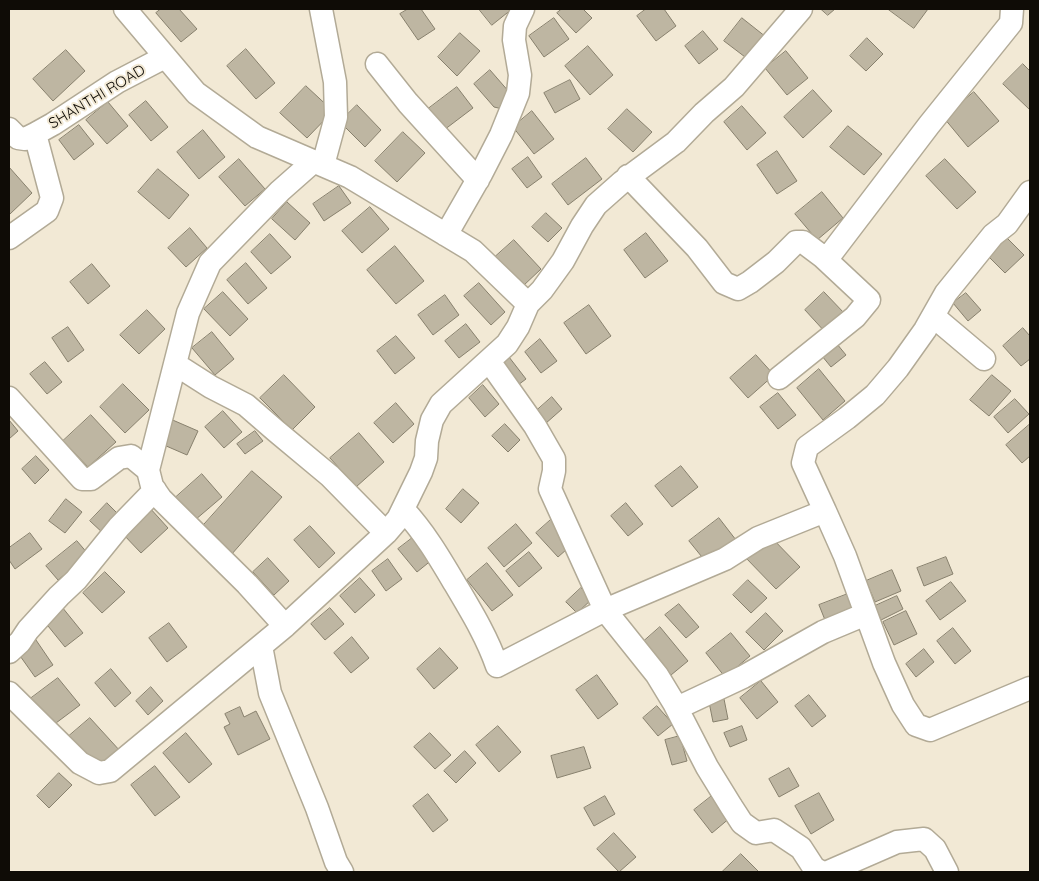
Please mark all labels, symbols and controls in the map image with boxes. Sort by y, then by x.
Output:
street label: SHANTHI ROAD [45,61,149,133]

